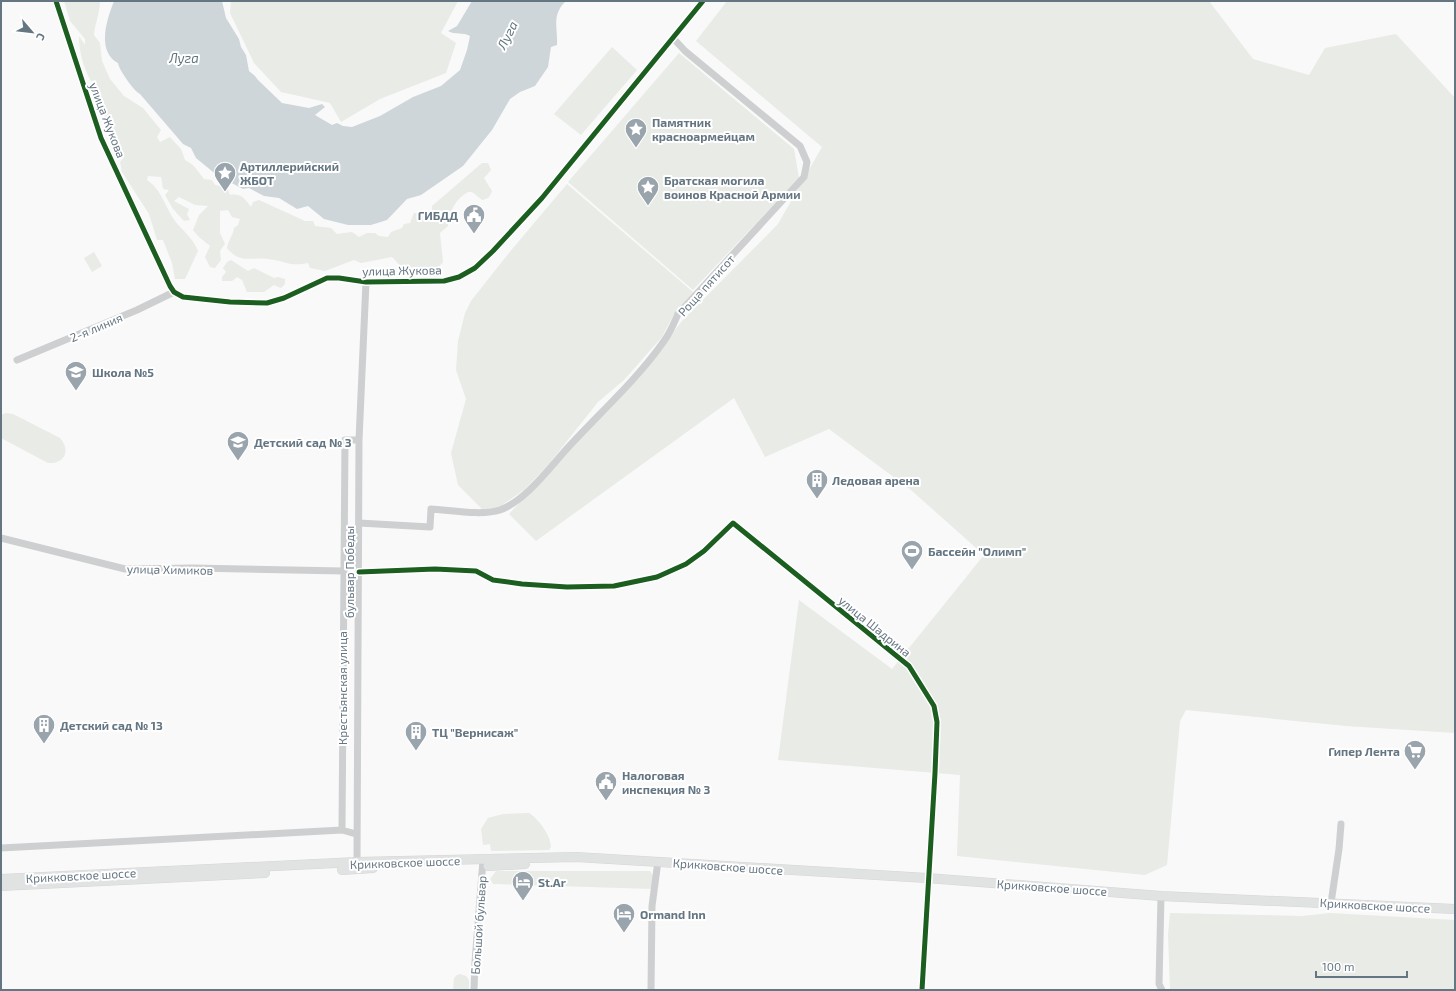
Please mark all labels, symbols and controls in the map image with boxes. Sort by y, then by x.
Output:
north arrow [12,12,52,52]
water label: Луга [493,18,521,53]
text: С [34,31,49,43]
water label: Луга [168,50,199,66]
street label: улица Жукова [86,80,129,160]
place label: Памятник красноармейцам [652,115,755,143]
place icon: Памятник красноармейцам [623,116,649,149]
place label: Артиллерийский ЖБОТ [240,159,339,187]
place icon: Артиллерийский ЖБОТ [212,160,238,193]
place label: Братская могила воинов Красной Армии [664,173,800,201]
place icon: Братская могила воинов Красной Армии [635,174,661,207]
public building icon: ГИБДД [461,202,487,235]
place label: ГИБДД [418,208,458,222]
street label: Роща пятисот [675,251,737,319]
street label: улица Жукова [362,262,442,279]
street label: 2-я линия [68,310,124,344]
school or university icon: Школа №5 [63,359,89,392]
place label: Школа №5 [92,365,154,379]
school or university icon: Детский сад № 3 [225,429,251,462]
place label: Детский сад № 3 [254,435,352,449]
building icon: Ледовая арена [804,467,830,500]
place label: Ледовая арена [832,473,920,487]
street label: бульвар Победы [342,526,357,618]
sports icon: Бассейн "Олимп" [899,538,925,571]
place label: Бассейн "Олимп" [928,544,1026,558]
street label: улица Химиков [127,561,213,578]
street label: улица Шадрина [836,593,914,660]
street label: Крестьянская улица [335,631,350,745]
building icon: Детский сад № 13 [31,712,57,745]
place label: Детский сад № 13 [60,718,163,732]
building icon: ТЦ "Вернисаж" [403,719,429,752]
place label: ТЦ "Вернисаж" [432,725,518,739]
supermarket icon: Гипер Лента [1402,738,1428,771]
place label: Гипер Лента [1328,744,1400,758]
place label: Налоговая инспекция № 3 [622,768,711,796]
public building icon: Налоговая инспекция № 3 [593,769,619,802]
street label: Крикковское шоссе [350,853,460,871]
street label: Крикковское шоссе [672,855,784,877]
street label: Крикковское шоссе [25,865,137,885]
hotel icon: St.Ar [510,869,536,902]
street label: Большой бульвар [468,875,489,975]
place label: St.Ar [538,875,566,889]
street label: Крикковское шоссе [996,876,1108,898]
street label: Крикковское шоссе [1319,895,1431,915]
hotel icon: Ormand Inn [611,901,637,934]
place label: Ormand Inn [640,907,706,921]
scale bar [1316,953,1407,979]
text: 100 m [1322,959,1354,973]

